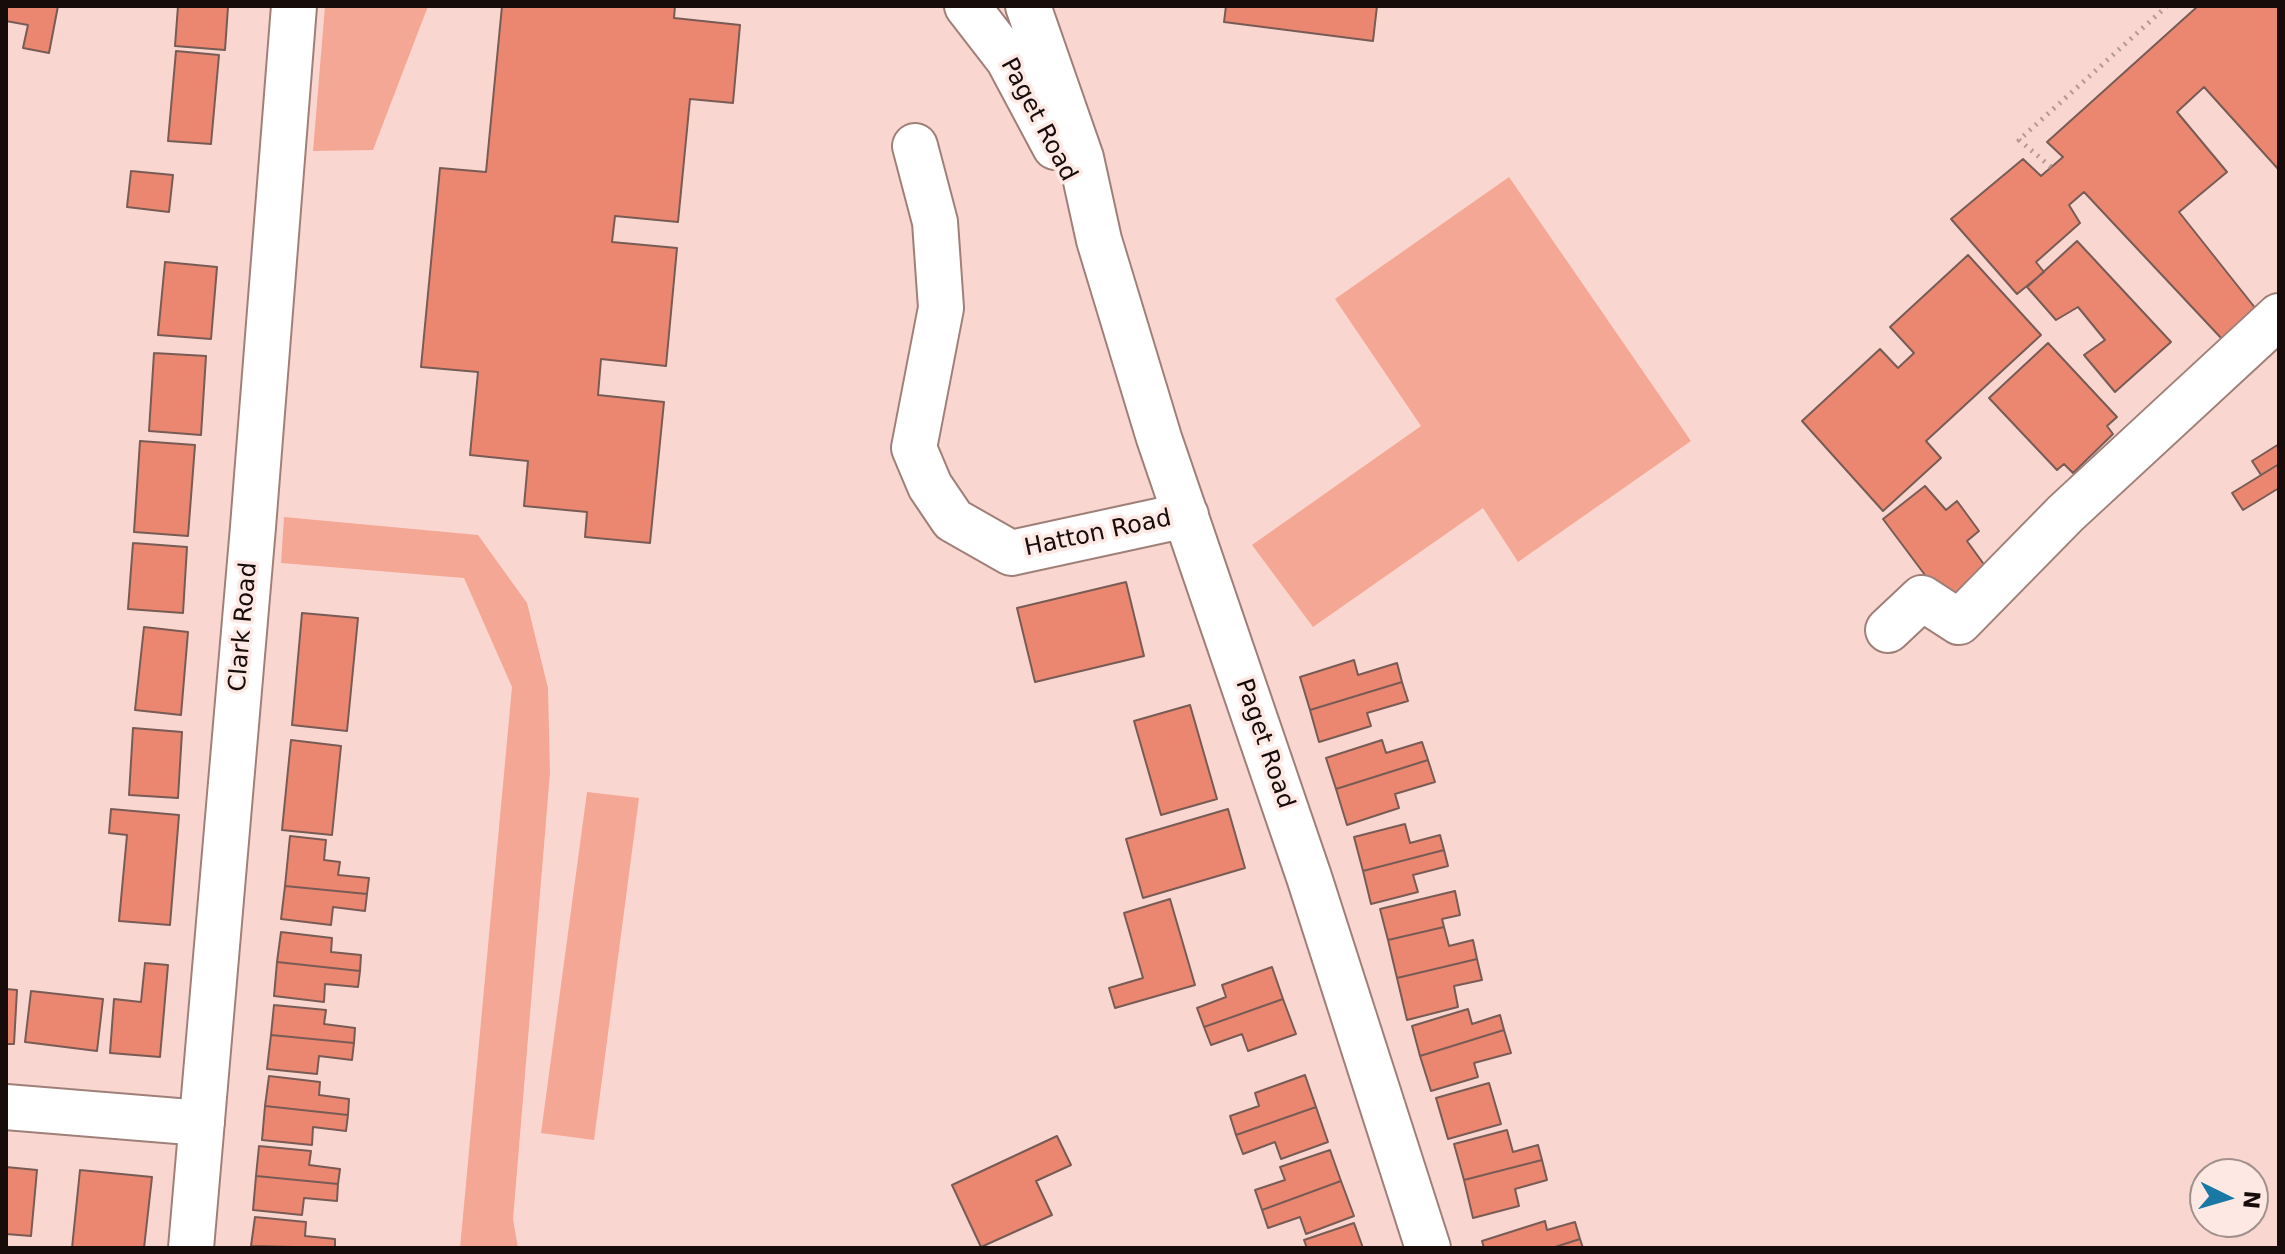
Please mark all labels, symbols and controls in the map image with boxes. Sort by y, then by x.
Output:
street label: Paget Road [994,53,1082,187]
street label: Hatton Road [1022,504,1174,564]
street label: Clark Road [224,561,264,693]
street label: Paget Road [1228,675,1300,813]
north arrow [2189,1158,2269,1238]
text: N [2238,1190,2265,1210]

